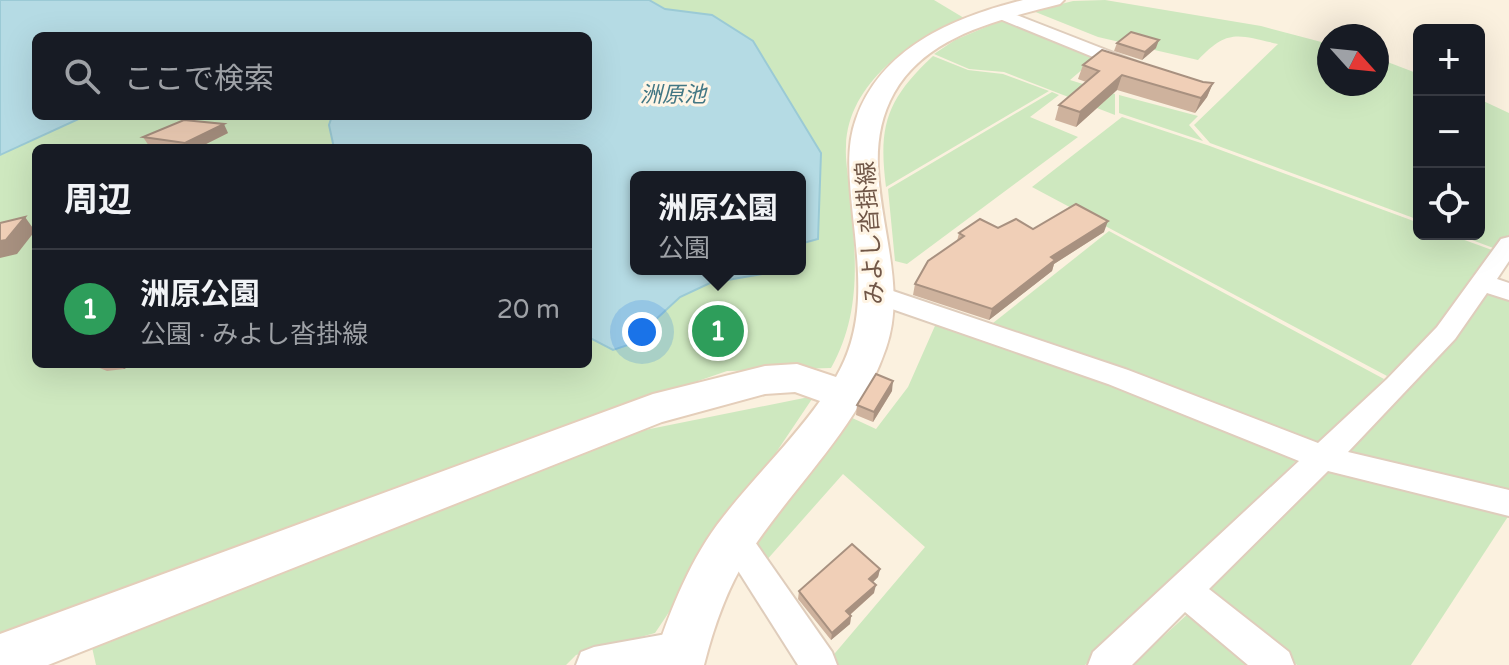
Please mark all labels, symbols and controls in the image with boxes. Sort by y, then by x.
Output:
north arrow [1317,24,1389,96]
map controls [1413,24,1485,240]
button: + [1413,24,1485,96]
search box [32,32,592,120]
icon: search [60,54,104,98]
text: ここで検索 [124,61,274,98]
water label: 洲原池 [640,82,708,108]
button: − [1413,96,1485,168]
street label: みよし沓掛線 [851,160,890,306]
button: locate [1413,168,1485,240]
popup [630,171,806,275]
text: 周辺 [64,180,132,221]
text: 洲原公園 [658,190,778,227]
text: 公園 [658,233,710,264]
text: 洲原公園 [140,276,260,313]
text: 1 [82,294,98,325]
text: 20 m [497,294,560,325]
pin: 1 [692,301,744,361]
your location [622,312,662,352]
text: 公園 · みよし沓掛線 [140,319,368,350]

